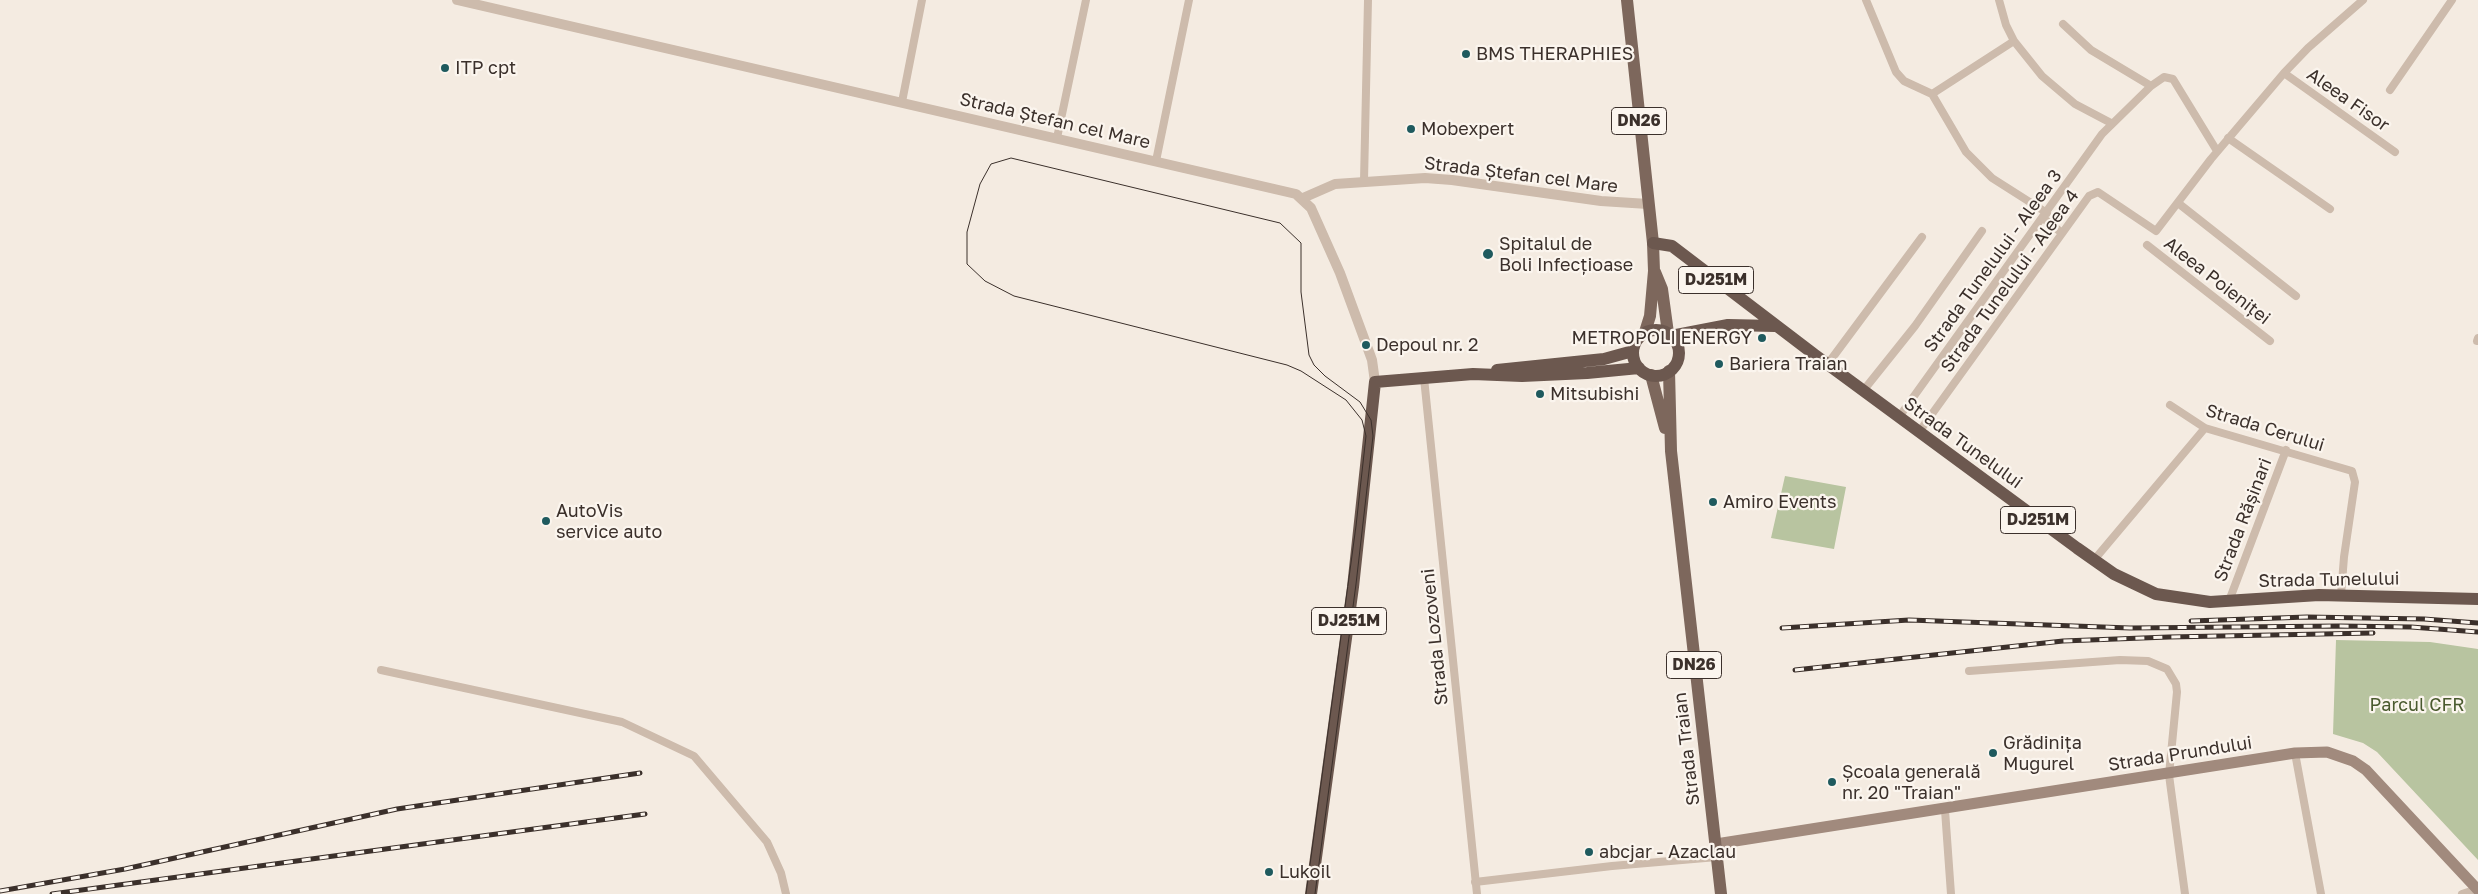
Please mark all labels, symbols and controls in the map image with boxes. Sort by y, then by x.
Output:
place label: BMS THERAPHIES [1476,43,1633,65]
marker: BMS THERAPHIES [1460,48,1472,60]
place label: ITP cpt [455,57,516,79]
marker: ITP cpt [439,62,451,74]
street label: Aleea Fisor [2303,64,2393,136]
street label: Strada Ștefan cel Mare [958,89,1152,153]
road number: DN26 [1612,108,1666,134]
place label: Mobexpert [1421,118,1514,140]
marker: Mobexpert [1405,123,1417,135]
street label: Strada Ștefan cel Mare [1423,152,1619,198]
street label: Strada Tunelului - Aleea 3 [1919,166,2067,356]
street label: Strada Tunelului - Aleea 4 [1936,185,2084,377]
place label: Spitalul de Boli Infecțioase [1499,233,1633,276]
street label: Aleea Poieniței [2160,233,2274,329]
marker: Spitalul de Boli Infecțioase [1481,247,1495,261]
road number: DJ251M [1678,266,1754,294]
place label: METROPOLI ENERGY [1572,327,1752,349]
marker: METROPOLI ENERGY [1756,332,1768,344]
place label: Depoul nr. 2 [1376,334,1478,356]
marker: Depoul nr. 2 [1360,339,1372,351]
place label: Bariera Traian [1729,353,1848,375]
marker: Bariera Traian [1713,358,1725,370]
place label: Mitsubishi [1550,383,1639,405]
marker: Mitsubishi [1534,388,1546,400]
street label: Strada Tunelului [1900,393,2026,493]
street label: Strada Cerului [2203,400,2327,456]
street label: Strada Rășinari [2209,455,2277,585]
place label: Amiro Events [1723,491,1837,513]
marker: Amiro Events [1707,496,1719,508]
place label: AutoVis service auto [556,500,662,542]
road number: DJ251M [2000,506,2076,534]
marker: AutoVis service auto [540,515,552,527]
street label: Strada Lozoveni [1417,567,1453,707]
street label: Strada Tunelului [2258,568,2400,592]
road number: DJ251M [1312,608,1386,634]
road number: DN26 [1666,652,1722,678]
street label: Strada Traian [1669,691,1705,807]
park label: Parcul CFR [2370,694,2464,716]
place label: Grădinița Mugurel [2003,732,2082,774]
street label: Strada Prundului [2107,732,2253,776]
marker: Grădinița Mugurel [1987,747,1999,759]
place label: Școala generală nr. 20 "Traian" [1842,761,1981,804]
marker: Școala generală nr. 20 "Traian" [1826,776,1838,788]
place label: abcjar - Azaclau [1599,841,1736,863]
marker: abcjar - Azaclau [1583,846,1595,858]
place label: Lukoil [1279,861,1331,883]
marker: Lukoil [1263,866,1275,878]

